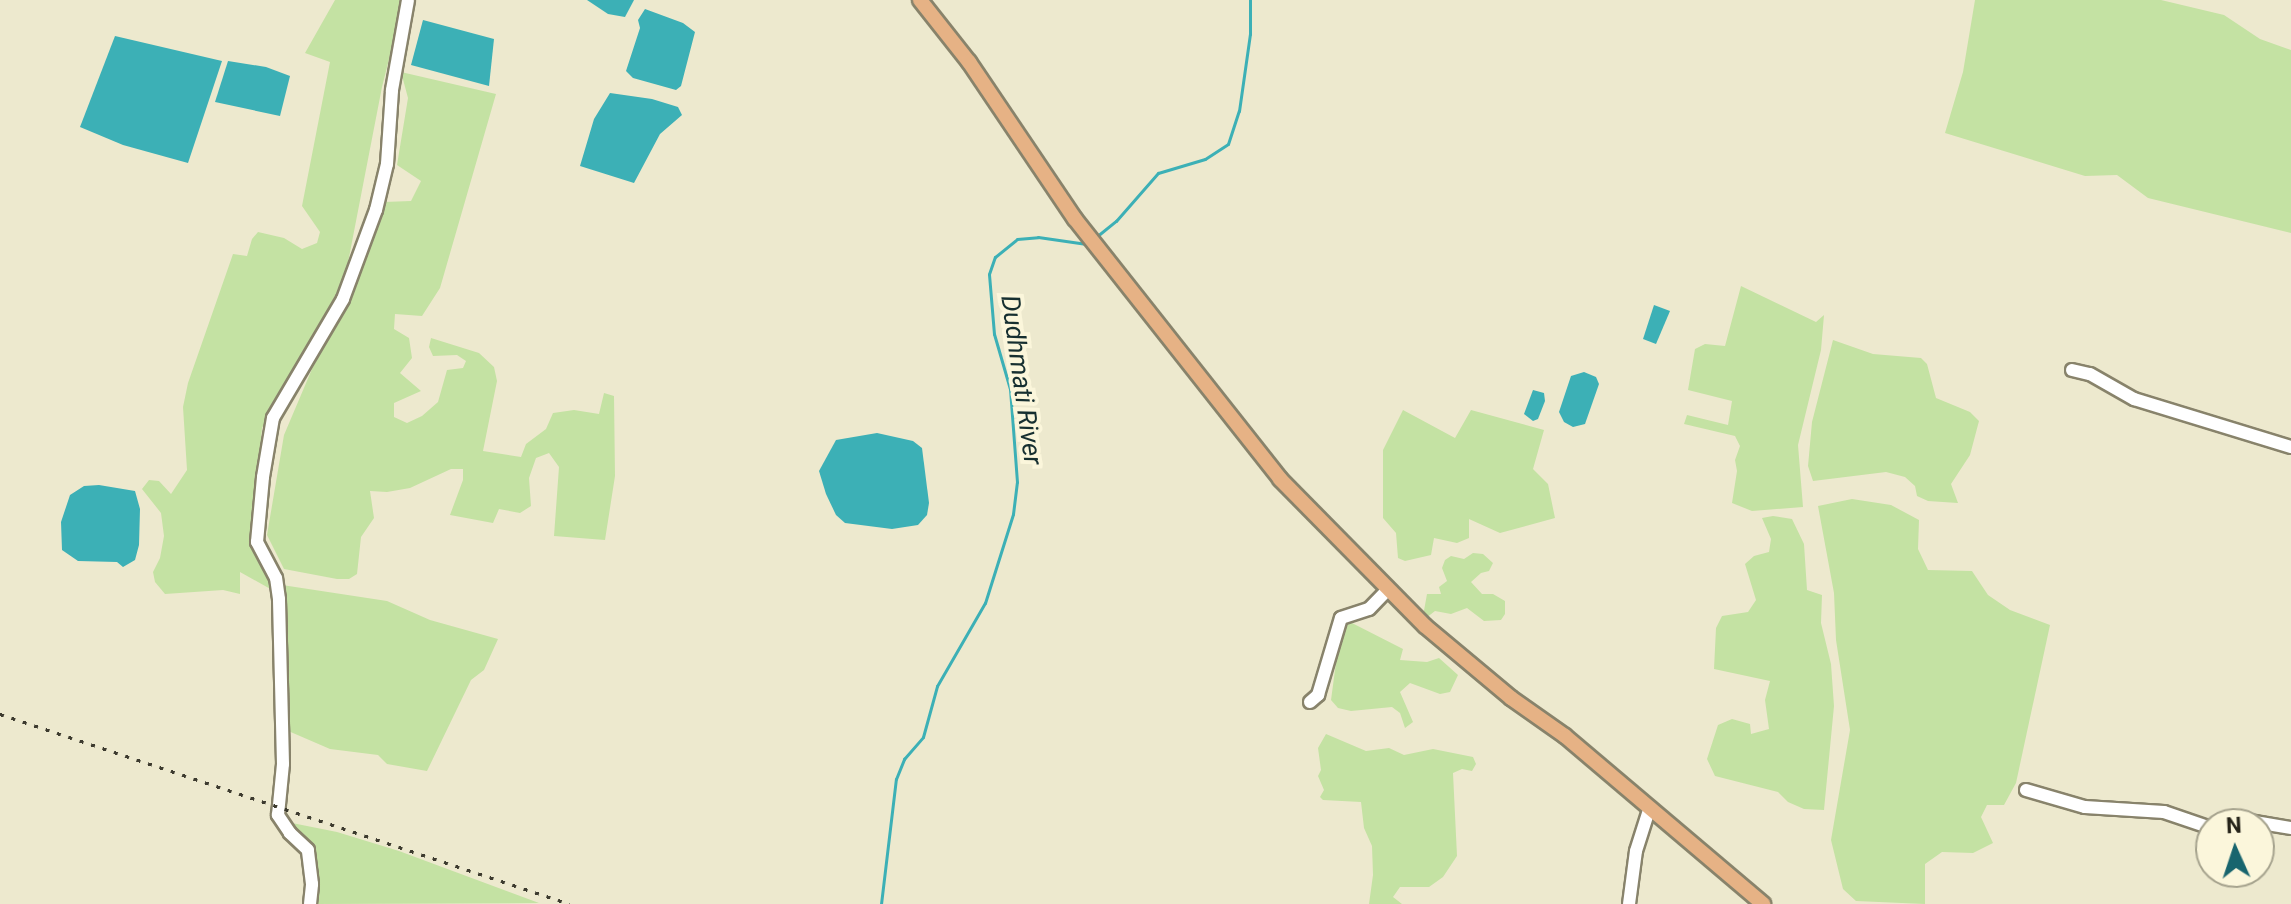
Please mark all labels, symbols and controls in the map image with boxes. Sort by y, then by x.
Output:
water label: Dudhmati River [994,293,1048,467]
north arrow [2195,808,2275,888]
text: N [2225,813,2242,838]

